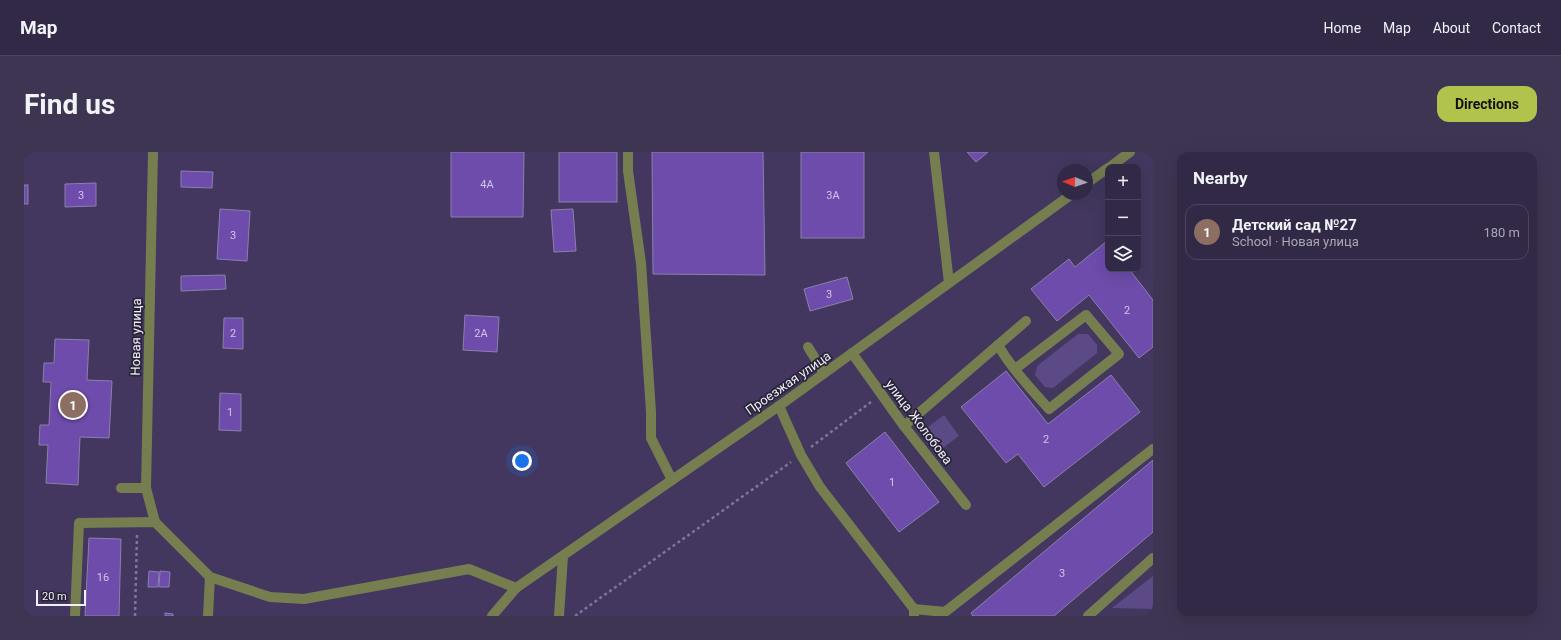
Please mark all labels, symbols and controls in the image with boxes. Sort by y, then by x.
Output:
text: Map [20,16,58,39]
text: Home [1323,20,1361,36]
text: Map [1383,20,1411,36]
text: About [1433,20,1470,36]
text: Contact [1492,20,1541,36]
button: Directions [1437,86,1537,122]
text: Find us [24,88,115,121]
north arrow [1057,164,1093,200]
map controls [1105,164,1141,272]
button: + [1105,164,1141,200]
text: Nearby [1193,168,1248,188]
house number: 4А [480,178,495,191]
house number: 3 [78,189,84,202]
house number: 3А [826,189,841,202]
button: − [1105,200,1141,236]
text: Детский сад №27 [1232,216,1357,234]
text: 1 [1203,225,1211,240]
text: 180 m [1483,225,1520,240]
house number: 3 [230,229,236,242]
text: School · Новая улица [1232,234,1359,249]
button: layers [1105,236,1141,272]
house number: 3 [826,288,832,301]
street label: Новая улица [128,298,144,376]
house number: 2 [1124,304,1130,317]
house number: 2 [230,327,236,340]
house number: 2А [474,327,489,340]
street label: Проезжая улица [743,348,833,418]
street label: улица Жолобова [882,377,956,467]
pin: 1 [60,390,86,420]
house number: 1 [227,406,233,419]
house number: 2 [1043,433,1049,446]
your location [512,451,532,471]
house number: 1 [889,476,895,489]
house number: 3 [1059,567,1065,580]
house number: 16 [97,571,109,584]
scale bar [36,588,86,607]
text: 20 m [42,590,67,603]

